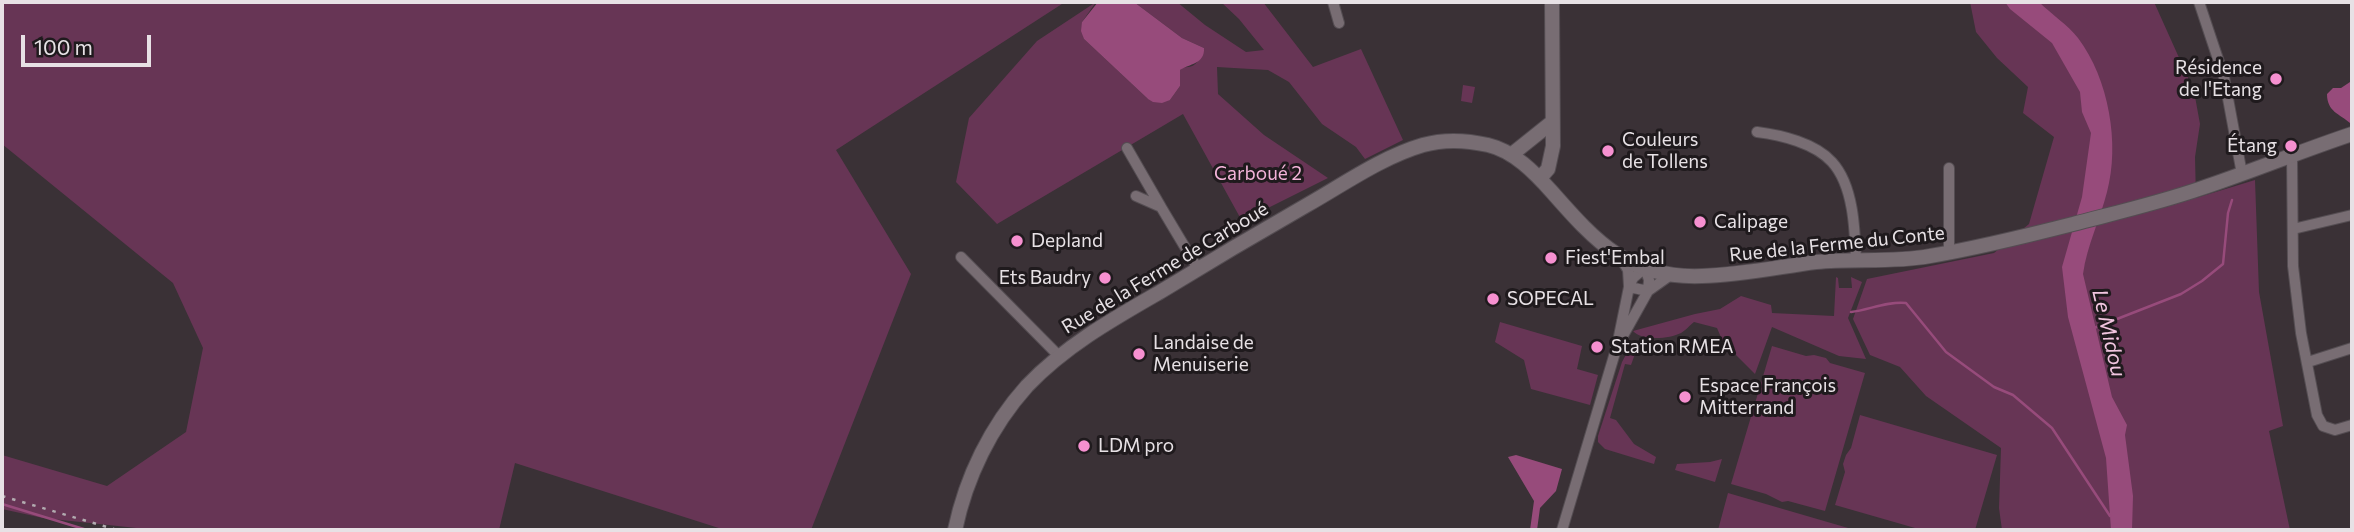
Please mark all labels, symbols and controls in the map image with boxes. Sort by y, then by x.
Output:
scale bar [24,21,154,65]
text: 100 m [34,34,93,59]
place label: Résidence de l'Etang [2175,57,2262,101]
marker: Résidence de l'Etang [2268,71,2284,87]
place label: Couleurs de Tollens [1622,129,1708,173]
place label: Étang [2227,135,2277,157]
marker: Étang [2283,138,2299,154]
marker: Couleurs de Tollens [1600,143,1616,159]
park label: Carboué 2 [1214,163,1302,185]
street label: Rue de la Ferme de Carboué [1058,197,1272,339]
place label: Calipage [1714,211,1788,233]
marker: Calipage [1692,214,1708,230]
street label: Rue de la Ferme du Conte [1728,221,1946,267]
place label: Depland [1031,230,1103,252]
marker: Depland [1009,233,1025,249]
place label: Fiest'Embal [1565,247,1665,269]
marker: Fiest'Embal [1543,250,1559,266]
place label: Ets Baudry [999,267,1091,289]
marker: Ets Baudry [1097,270,1113,286]
water label: Le Midou [2087,287,2131,379]
place label: SOPECAL [1507,288,1594,310]
marker: SOPECAL [1485,291,1501,307]
place label: Landaise de Menuiserie [1153,332,1254,376]
place label: Station RMEA [1611,336,1734,358]
marker: Station RMEA [1589,339,1605,355]
marker: Landaise de Menuiserie [1131,346,1147,362]
place label: Espace François Mitterrand [1699,375,1836,419]
marker: Espace François Mitterrand [1677,389,1693,405]
place label: LDM pro [1098,435,1174,457]
marker: LDM pro [1076,438,1092,454]

